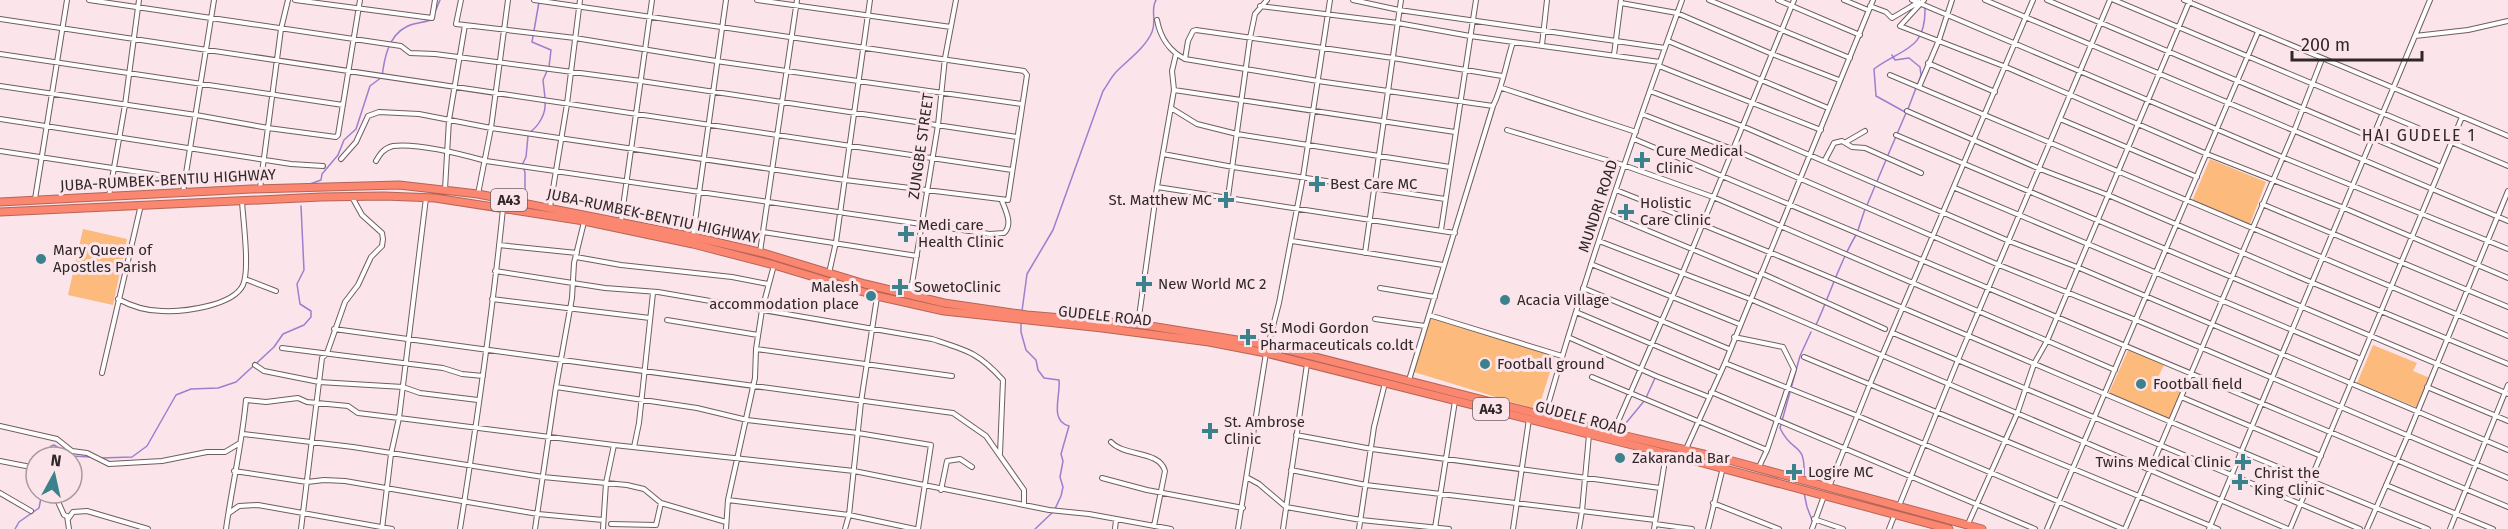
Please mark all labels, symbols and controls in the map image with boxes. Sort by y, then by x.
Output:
scale bar [2292,24,2422,62]
text: 200 m [2301,34,2350,56]
street label: ZUNGBE STREET [905,92,937,200]
district label: HAI GUDELE 1 [2362,126,2476,145]
place label: Cure Medical Clinic [1656,142,1743,177]
marker: Cure Medical Clinic [1633,151,1651,169]
street label: MUNDRI ROAD [1575,157,1621,255]
street label: JUBA-RUMBEK-BENTIU HIGHWAY [59,165,277,195]
marker: Best Care MC [1308,175,1326,193]
place label: Best Care MC [1330,175,1418,193]
street label: JUBA-RUMBEK-BENTIU HIGHWAY [545,185,761,247]
road number: A43 [491,189,527,211]
place label: St. Matthew MC [1108,191,1213,209]
marker: St. Matthew MC [1217,191,1235,209]
place label: Holistic Care Clinic [1640,194,1711,229]
marker: Holistic Care Clinic [1617,203,1635,221]
place label: Medi care Health Clinic [918,216,1004,251]
marker: Medi care Health Clinic [899,227,913,241]
place label: Mary Queen of Apostles Parish [53,241,157,276]
marker: Mary Queen of Apostles Parish [34,252,48,266]
marker: New World MC 2 [1135,275,1153,293]
place label: New World MC 2 [1158,275,1267,293]
place label: Malesh accommodation place [709,278,859,313]
marker: SowetoClinic [891,278,909,296]
place label: SowetoClinic [914,278,1001,296]
marker: Malesh accommodation place [864,289,878,303]
place label: Acacia Village [1517,291,1609,309]
marker: Acacia Village [1498,293,1512,307]
street label: GUDELE ROAD [1057,302,1153,330]
place label: St. Modi Gordon Pharmaceuticals co.ldt [1260,319,1414,354]
marker: St. Modi Gordon Pharmaceuticals co.ldt [1241,330,1255,344]
place label: Football ground [1497,355,1605,373]
marker: Football ground [1478,357,1492,371]
place label: Football field [2153,375,2242,393]
marker: Football field [2134,377,2148,391]
street label: GUDELE ROAD [1533,397,1629,439]
road number: A43 [1473,398,1509,420]
place label: St. Ambrose Clinic [1224,413,1305,448]
marker: St. Ambrose Clinic [1201,422,1219,440]
north arrow [24,445,84,505]
place label: Zakaranda Bar [1632,449,1730,467]
text: N [49,450,63,471]
marker: Zakaranda Bar [1613,451,1627,465]
place label: Twins Medical Clinic [2095,453,2231,471]
marker: Twins Medical Clinic [2236,455,2250,469]
marker: Logire MC [1785,463,1803,481]
place label: Logire MC [1808,463,1874,481]
place label: Christ the King Clinic [2254,464,2325,499]
marker: Christ the King Clinic [2231,473,2249,491]

